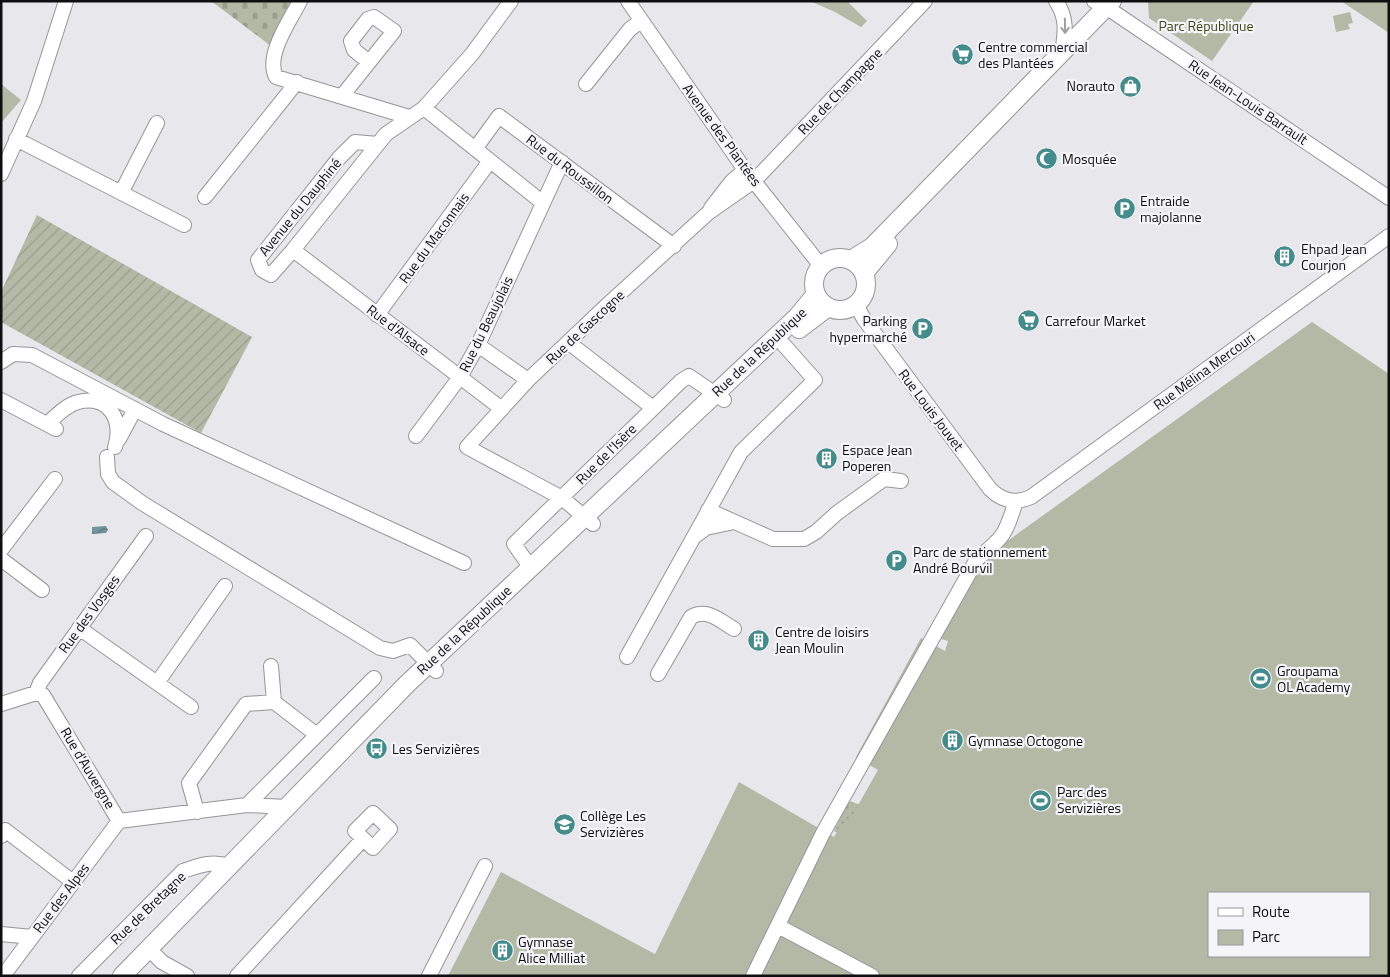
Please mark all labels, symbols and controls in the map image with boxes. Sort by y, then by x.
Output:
park label: Parc République [1158,15,1254,36]
one-way arrow [1060,18,1069,34]
place label: Centre commercial des Plantées [978,36,1088,73]
street label: Rue de Champagne [793,42,887,139]
supermarket icon: Centre commercial des Plantées [950,43,974,67]
street label: Rue Jean-Louis Barrault [1184,54,1312,149]
shop icon: Norauto [1119,74,1143,98]
place label: Norauto [1067,75,1115,96]
street label: Avenue des Plantées [678,79,767,190]
street label: Rue du Roussillon [522,129,618,209]
mosque icon: Mosquée [1034,147,1058,171]
place label: Mosquée [1062,148,1117,169]
street label: Avenue du Dauphiné [253,153,346,260]
street label: Rue du Maconnais [393,188,474,288]
place label: Entraide majolanne [1140,190,1202,227]
parking icon: Entraide majolanne [1112,197,1136,221]
place label: Ehpad Jean Courjon [1301,238,1367,275]
building icon: Ehpad Jean Courjon [1273,245,1297,269]
street label: Rue du Beaujolais [453,272,518,375]
street label: Rue de Gascogne [541,284,629,369]
street label: Rue d'Alsace [362,299,434,360]
street label: Rue de la République [707,302,811,401]
supermarket icon: Carrefour Market [1017,309,1041,333]
place label: Parking hypermarché [829,310,907,347]
place label: Carrefour Market [1045,310,1146,331]
parking icon: Parking hypermarché [911,317,935,341]
street label: Rue Mélina Mercouri [1149,327,1259,415]
street label: Rue Louis Jouvet [894,364,969,455]
street label: Rue de l'Isère [570,418,641,489]
place label: Espace Jean Poperen [842,439,912,476]
building icon: Espace Jean Poperen [814,446,838,470]
place label: Parc de stationnement André Bourvil [913,541,1047,578]
parking icon: Parc de stationnement André Bourvil [885,548,909,572]
street label: Rue des Vosges [53,570,124,657]
street label: Rue de la République [412,580,516,679]
place label: Centre de loisirs Jean Moulin [775,621,869,658]
building icon: Centre de loisirs Jean Moulin [747,628,771,652]
place label: Groupama OL Academy [1277,660,1350,697]
sports icon: Groupama OL Academy [1249,667,1273,691]
street label: Rue d'Auvergne [56,723,121,813]
building icon: Gymnase Octogone [940,729,964,753]
place label: Gymnase Octogone [968,730,1083,751]
bus stop icon: Les Servizières [364,737,388,761]
place label: Les Servizières [392,738,479,759]
place label: Parc des Servizières [1057,781,1121,818]
sports icon: Parc des Servizières [1029,788,1053,812]
place label: Collège Les Servizières [580,805,646,842]
school or university icon: Collège Les Servizières [552,812,576,836]
street label: Rue des Alpes [27,858,94,937]
street label: Rue de Bretagne [105,866,190,949]
legend [1208,892,1370,957]
text: Route [1252,900,1290,923]
text: Parc [1252,925,1280,948]
place label: Gymnase Alice Milliat [518,931,585,968]
building icon: Gymnase Alice Milliat [490,938,514,962]

